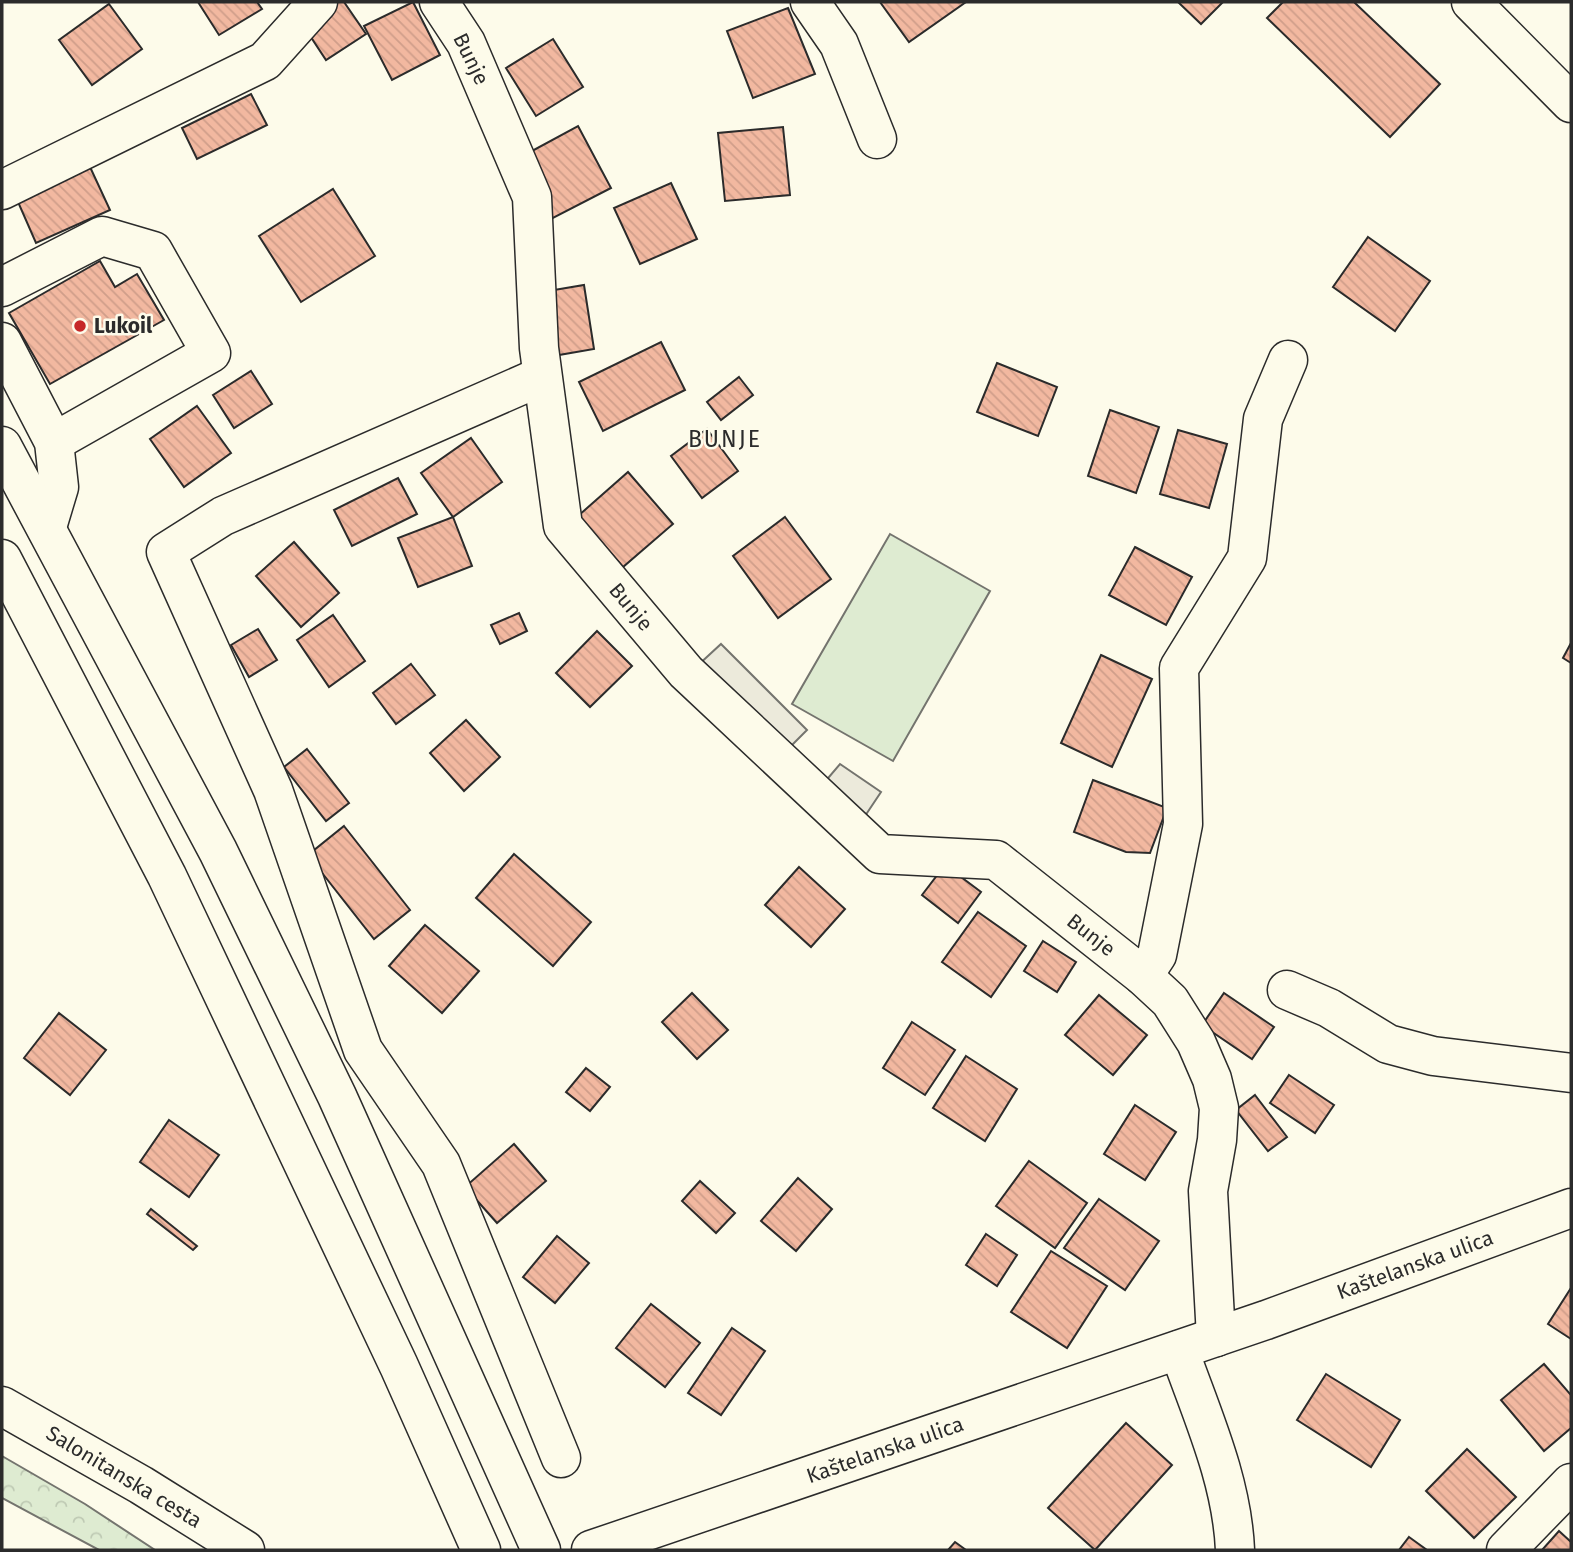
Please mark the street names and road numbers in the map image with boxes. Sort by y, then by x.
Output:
street label: Bunje [447,29,495,89]
street label: Bunje [603,578,659,636]
street label: Bunje [1061,908,1121,962]
street label: Kaštelanska ulica [1333,1225,1497,1305]
street label: Kaštelanska ulica [803,1411,967,1489]
street label: Salonitanska cesta [41,1420,207,1534]

